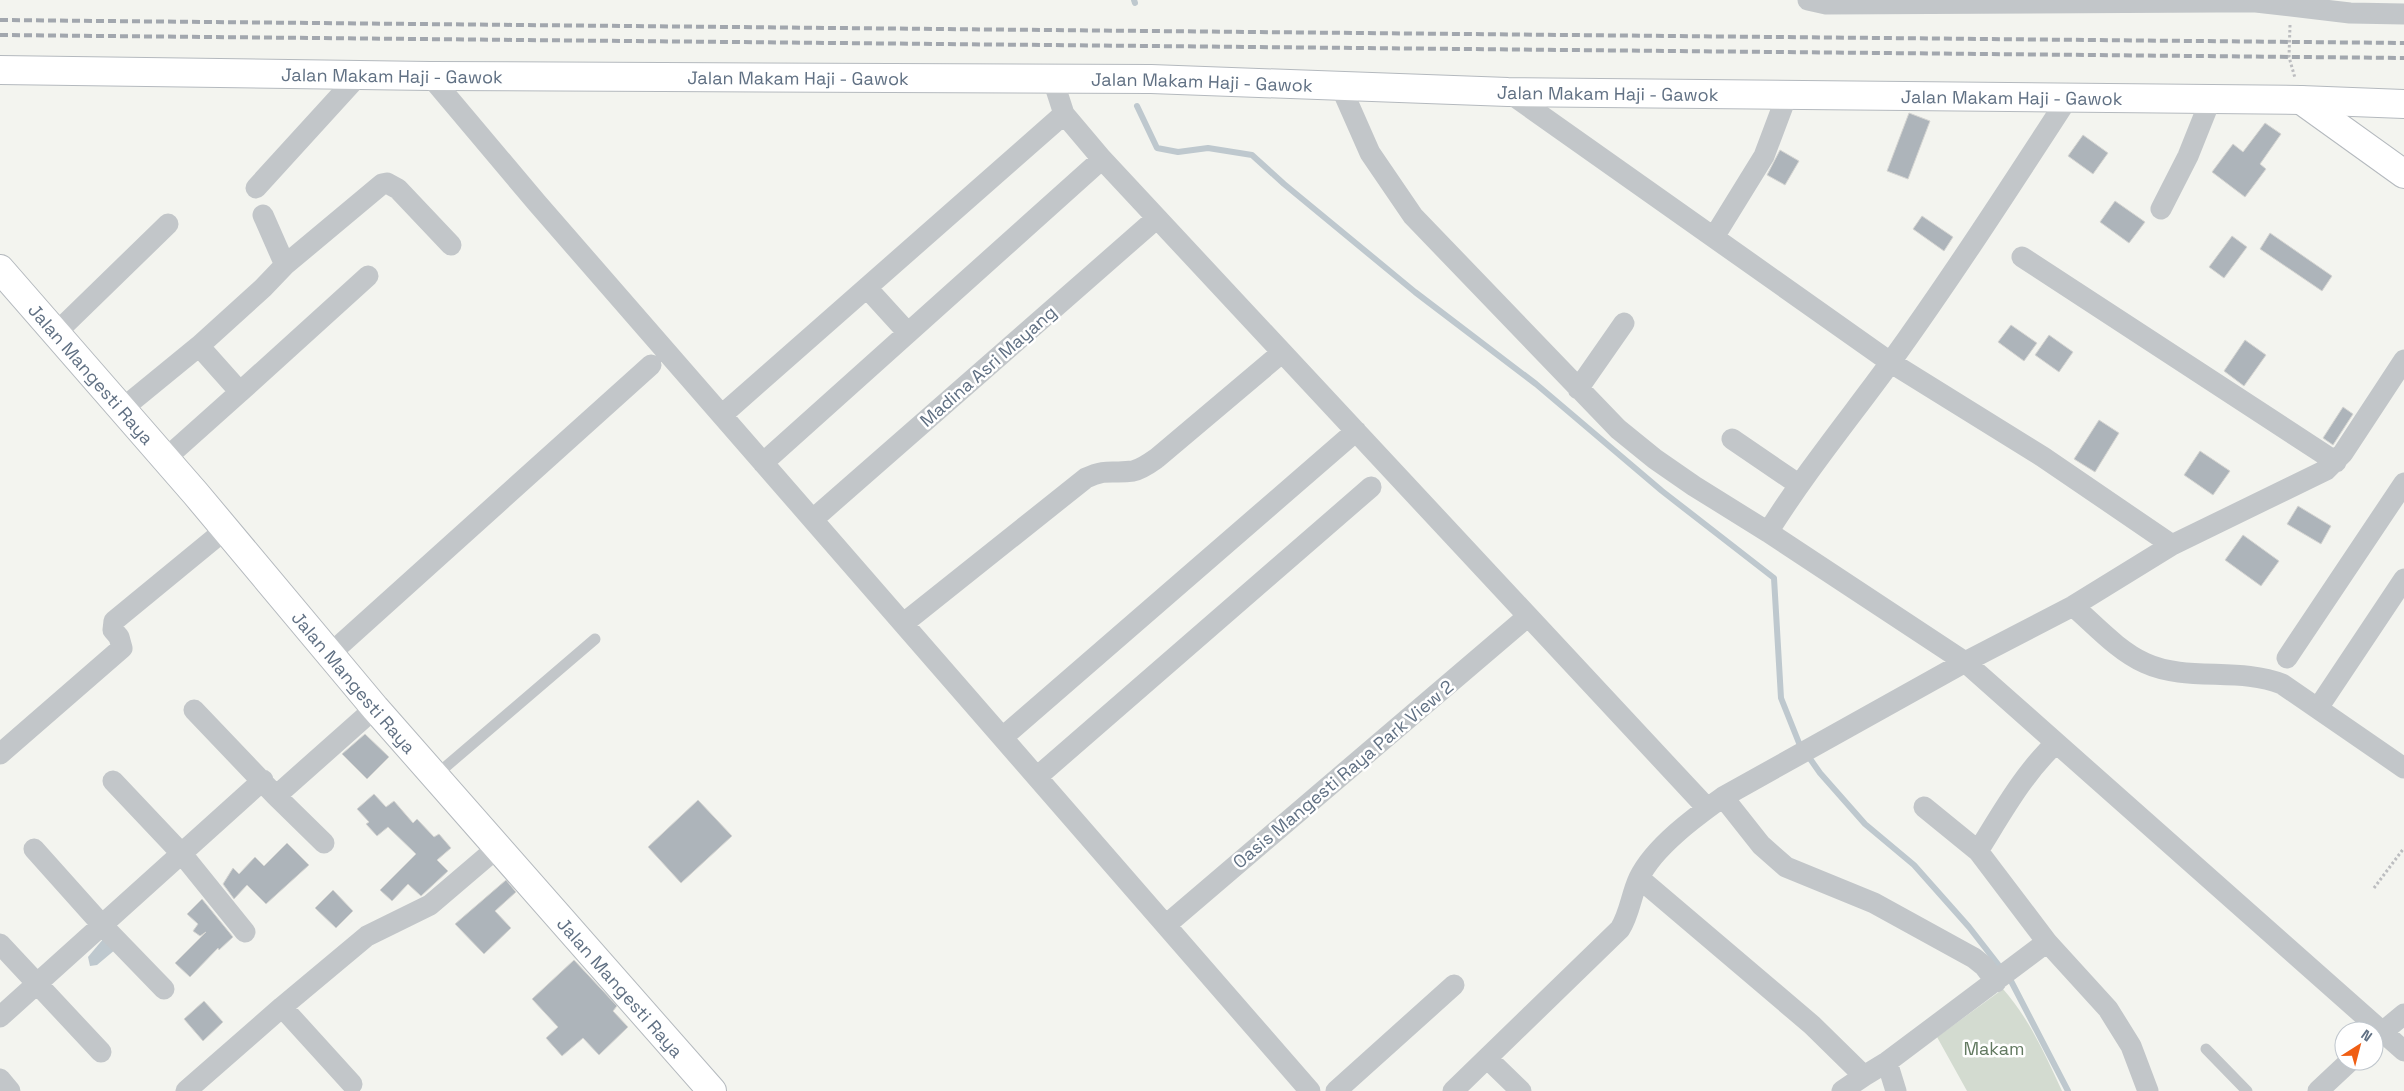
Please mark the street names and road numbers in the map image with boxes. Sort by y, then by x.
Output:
street label: Jalan Makam Haji - Gawok [281,62,503,88]
street label: Jalan Makam Haji - Gawok [687,66,909,89]
street label: Jalan Makam Haji - Gawok [1091,67,1313,96]
street label: Jalan Makam Haji - Gawok [1497,80,1719,106]
street label: Jalan Makam Haji - Gawok [1901,84,2123,110]
street label: Jalan Mangesti Raya [24,298,159,449]
street label: Madina Asri Mayang [915,300,1061,432]
street label: Jalan Mangesti Raya [287,606,421,758]
street label: Oasis Mangesti Raya Park View 2 [1228,675,1458,873]
street label: Jalan Mangesti Raya [552,912,688,1062]

